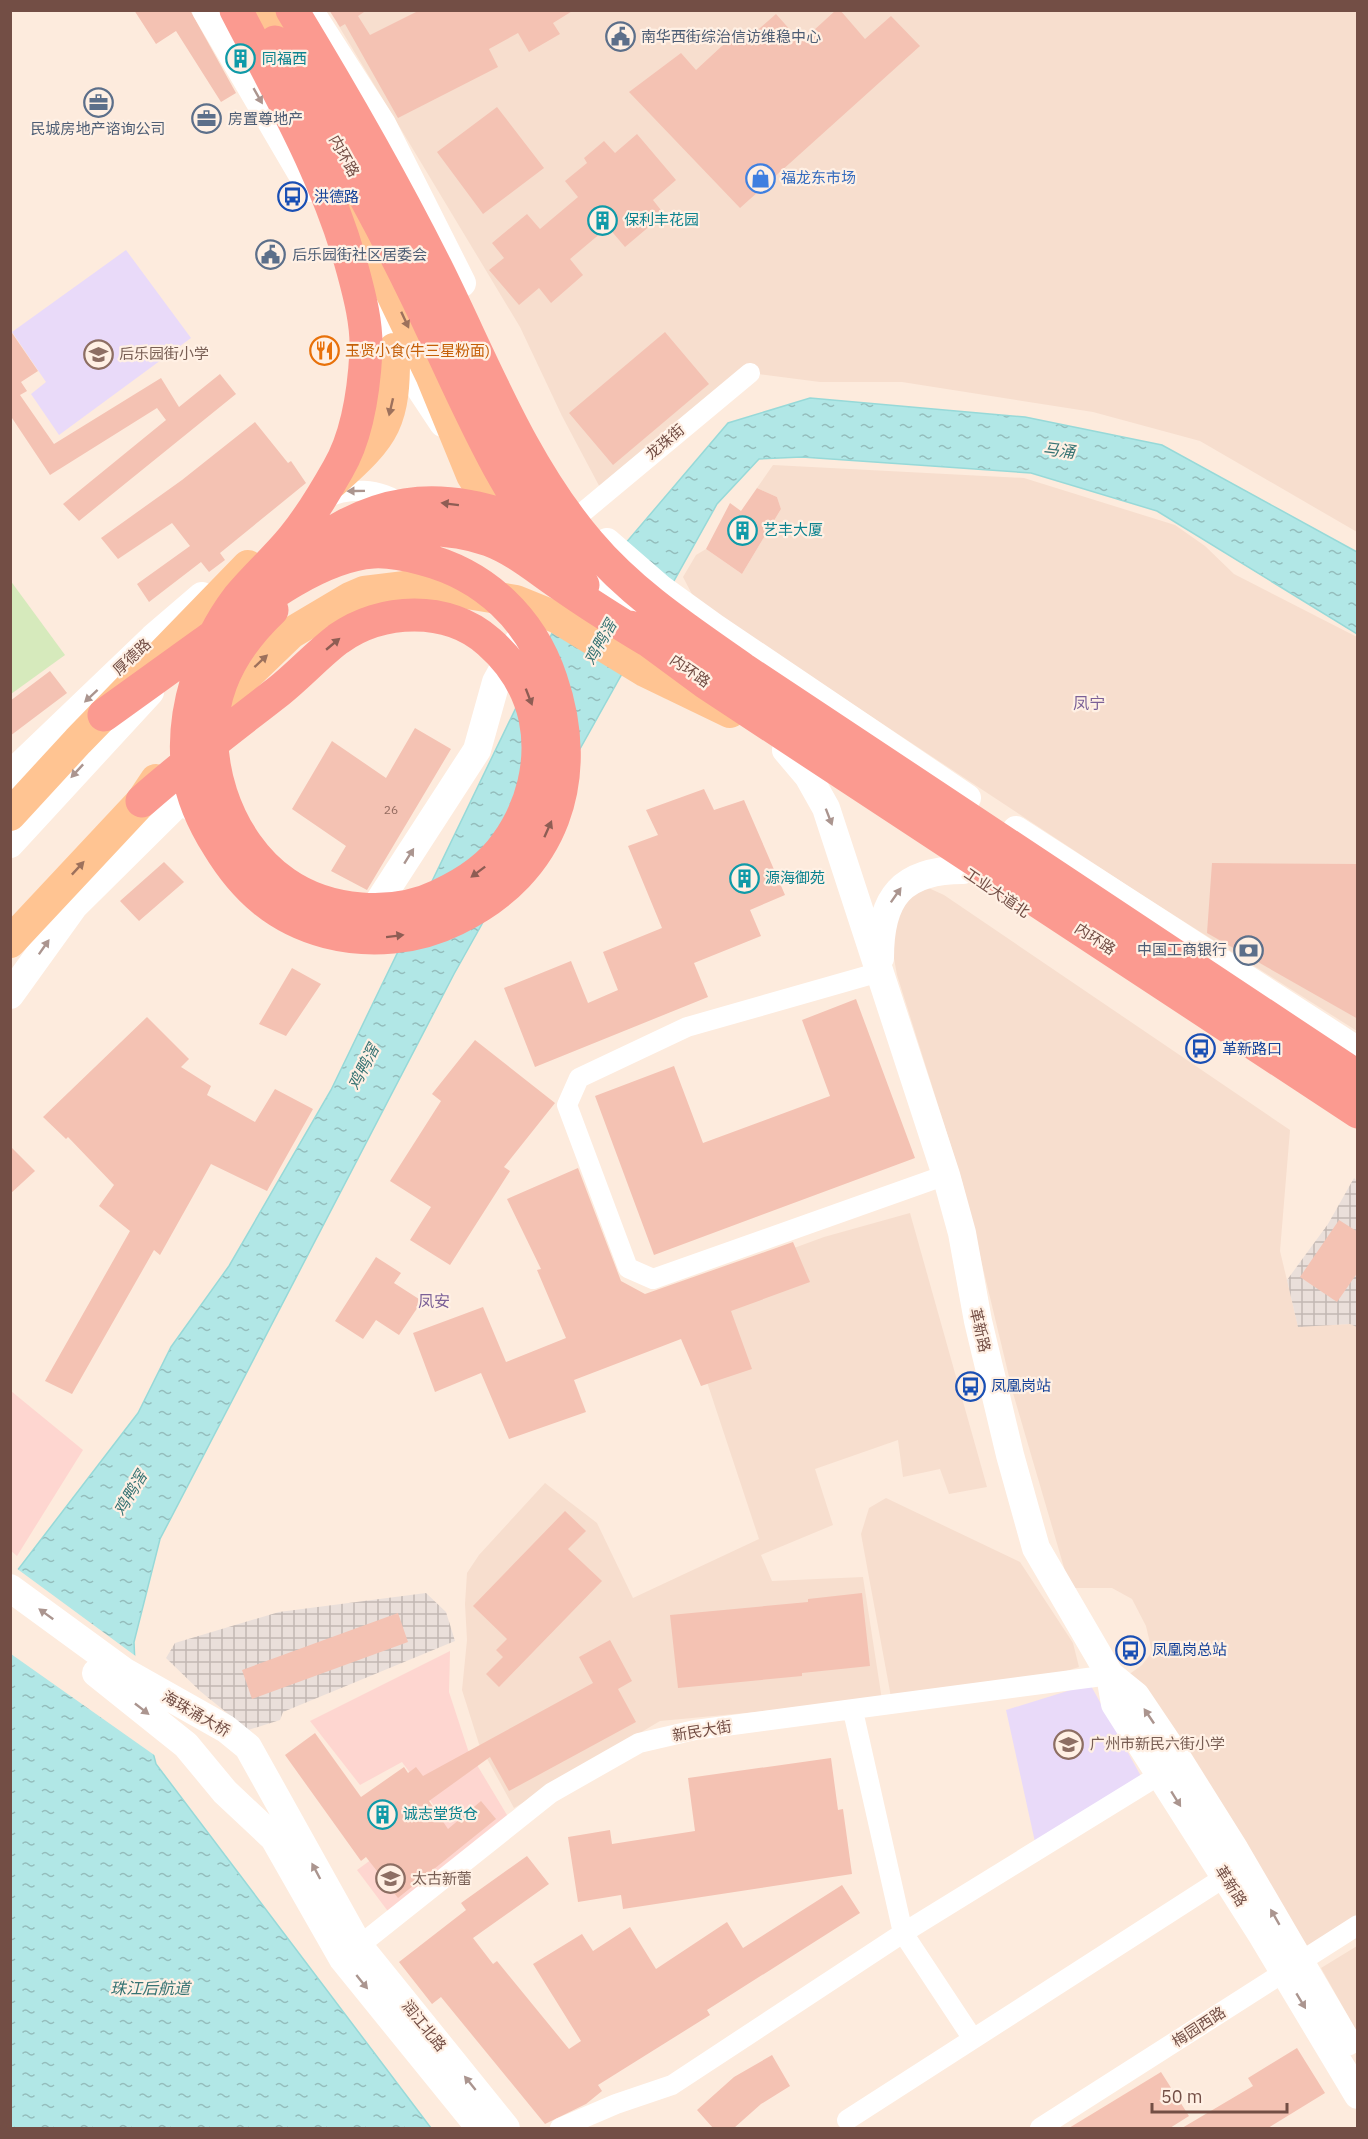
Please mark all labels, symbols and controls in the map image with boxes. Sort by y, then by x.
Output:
public building icon: 南华西街综治信访维稳中心 [604,21,636,53]
place label: 南华西街综治信访维稳中心 [641,27,821,46]
building icon: 同福西 [225,43,257,75]
place label: 同福西 [262,49,307,68]
office icon: 民城房地产谘询公司 [82,86,114,118]
one-way arrow [253,88,263,105]
office icon: 房置尊地产 [191,103,223,135]
place label: 房置尊地产 [228,109,303,128]
place label: 民城房地产谘询公司 [30,119,166,138]
street label: 内环路 [325,131,364,180]
shop icon: 福龙东市场 [744,162,776,194]
place label: 福龙东市场 [781,168,856,187]
bus stop icon: 洪德路 [277,181,309,213]
place label: 洪德路 [314,187,359,206]
building icon: 保利丰花园 [587,204,619,236]
place label: 保利丰花园 [624,210,699,229]
public building icon: 后乐园街社区居委会 [255,239,287,271]
place label: 后乐园街社区居委会 [292,245,427,264]
one-way arrow [400,311,409,328]
restaurant icon: 玉贤小食(牛三星粉面) [308,335,340,367]
school or university icon: 后乐园街小学 [82,338,114,370]
place label: 玉贤小食(牛三星粉面) [345,341,490,360]
place label: 后乐园街小学 [119,344,209,363]
one-way arrow [385,398,395,417]
street label: 龙珠街 [641,420,688,463]
water label: 马涌 [1042,438,1078,462]
one-way arrow [347,486,366,495]
one-way arrow [441,499,460,508]
building icon: 艺丰大厦 [726,514,758,546]
place label: 艺丰大厦 [763,520,823,539]
water label: 鸡鸭滘 [580,614,621,668]
street label: 厚德路 [109,634,155,679]
one-way arrow [325,638,340,651]
street label: 内环路 [666,650,714,691]
one-way arrow [254,654,268,668]
one-way arrow [524,688,534,706]
one-way arrow [83,689,98,703]
district label: 凤宁 [1073,693,1105,713]
one-way arrow [71,763,84,778]
house number: 26 [384,802,398,817]
one-way arrow [824,808,834,826]
one-way arrow [544,821,553,838]
one-way arrow [404,848,415,865]
one-way arrow [71,860,85,875]
building icon: 源海御苑 [728,862,760,894]
street label: 工业大道北 [961,864,1034,921]
one-way arrow [471,866,487,878]
place label: 源海御苑 [765,868,825,887]
one-way arrow [890,888,902,904]
street label: 内环路 [1071,918,1119,959]
one-way arrow [386,932,405,941]
bank icon: 中国工商银行 [1232,934,1264,966]
one-way arrow [38,940,50,956]
place label: 中国工商银行 [1137,940,1227,959]
bus stop icon: 革新路口 [1185,1033,1217,1065]
water label: 鸡鸭滘 [343,1039,384,1093]
place label: 革新路口 [1222,1039,1282,1058]
district label: 凤安 [418,1291,450,1311]
street label: 革新路 [966,1306,995,1354]
bus stop icon: 凤凰岗站 [954,1370,986,1402]
place label: 凤凰岗站 [991,1376,1051,1395]
water label: 鸡鸭滘 [109,1466,152,1519]
one-way arrow [38,1608,53,1620]
bus stop icon: 凤凰岗总站 [1115,1634,1147,1666]
place label: 凤凰岗总站 [1152,1640,1227,1659]
street label: 海珠涌大桥 [159,1687,233,1741]
one-way arrow [135,1702,150,1714]
one-way arrow [1144,1708,1155,1725]
street label: 新民大街 [671,1716,733,1745]
school or university icon: 广州市新民六街小学 [1053,1728,1085,1760]
place label: 广州市新民六街小学 [1090,1734,1225,1753]
one-way arrow [1171,1791,1182,1807]
building icon: 诚志堂货仓 [366,1798,398,1830]
place label: 诚志堂货仓 [403,1804,478,1823]
one-way arrow [311,1862,321,1880]
street label: 革新路 [1211,1862,1251,1910]
school or university icon: 太古新蕾 [375,1863,407,1895]
place label: 太古新蕾 [412,1869,472,1888]
one-way arrow [1270,1909,1281,1925]
one-way arrow [356,1975,368,1990]
water label: 珠江后航道 [110,1978,192,1998]
one-way arrow [1296,1993,1306,2010]
street label: 润江北路 [398,1996,451,2055]
street label: 梅园西路 [1168,2002,1229,2051]
one-way arrow [463,2075,476,2091]
scale bar [1152,2076,1287,2114]
text: 50 m [1161,2085,1203,2108]

